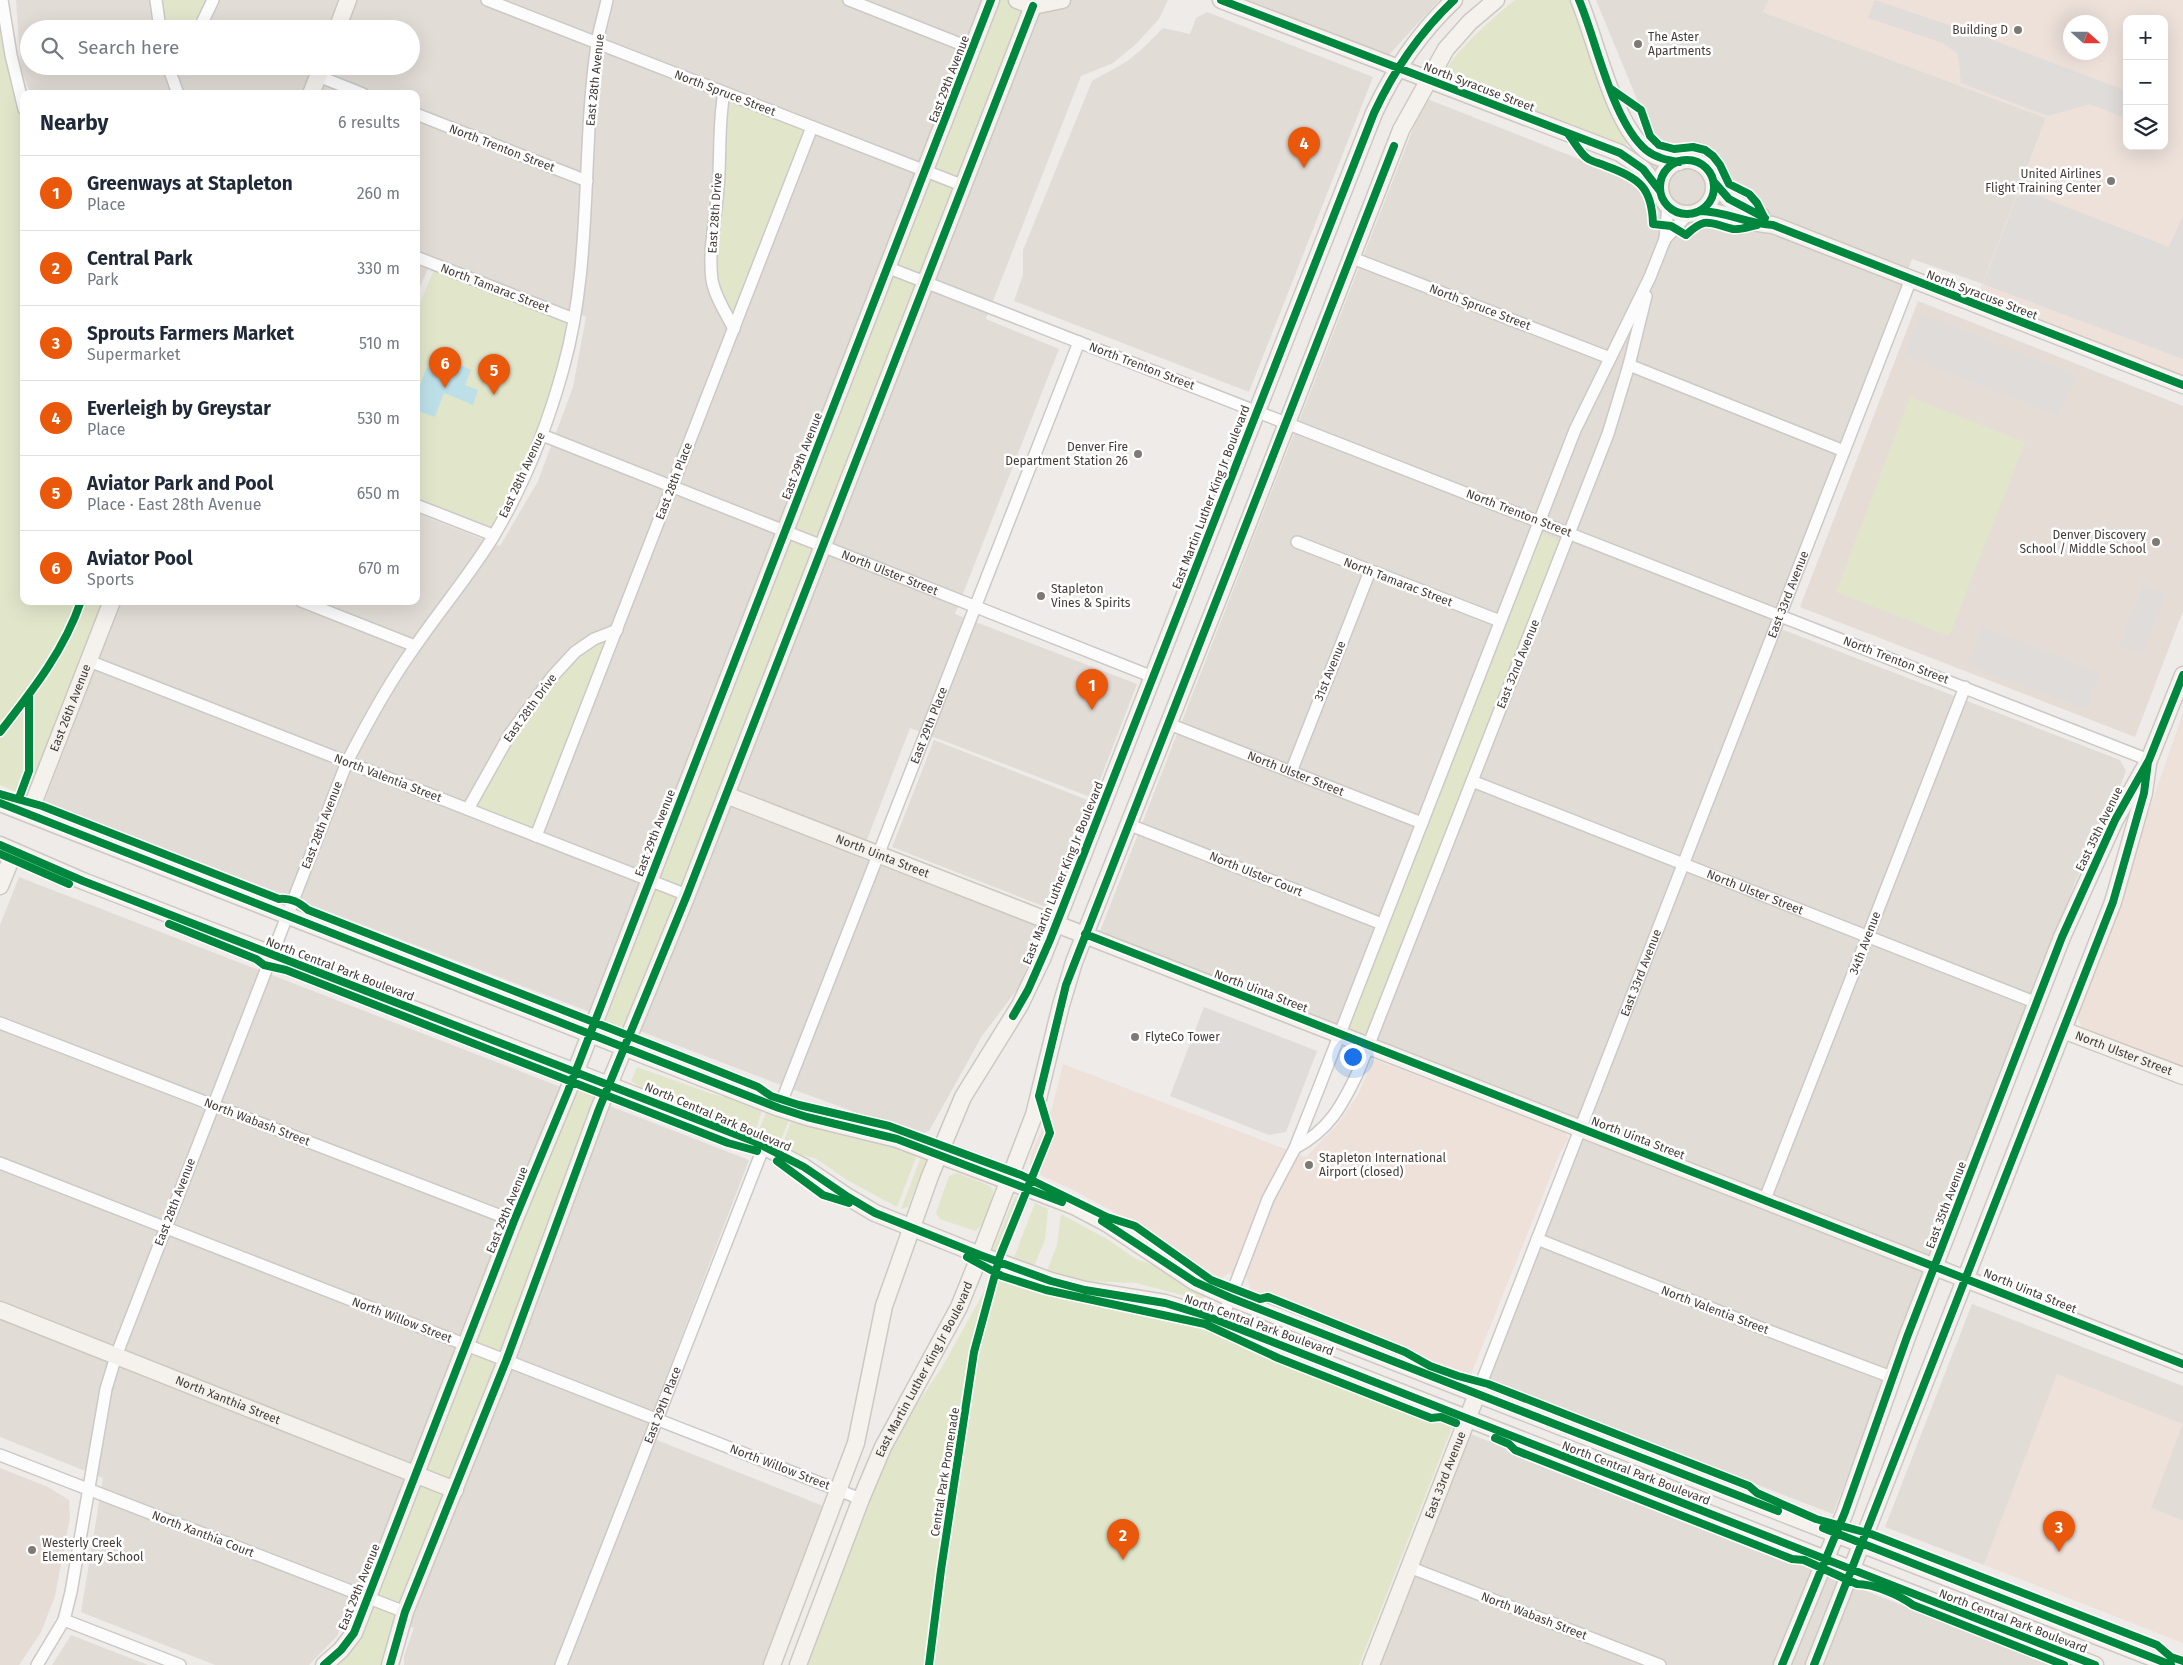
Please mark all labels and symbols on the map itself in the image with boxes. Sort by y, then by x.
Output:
north arrow [2063,15,2108,60]
place label: Building D [1952,23,2008,37]
marker: Building D [2012,24,2024,36]
place label: The Aster Apartments [1648,30,1712,58]
street label: East 28th Avenue [583,33,607,127]
street label: East 29th Avenue [926,33,972,125]
marker: The Aster Apartments [1632,38,1644,50]
street label: North Syracuse Street [1421,59,1537,115]
street label: North Spruce Street [672,67,778,119]
street label: North Trenton Street [447,121,557,175]
pin: 4 [1288,127,1320,168]
place label: United Airlines Flight Training Center [1985,167,2101,195]
street label: East 28th Drive [705,172,725,254]
marker: United Airlines Flight Training Center [2105,175,2117,187]
street label: North Tamarac Street [439,261,552,315]
street label: North Syracuse Street [1924,267,2040,323]
street label: North Spruce Street [1427,281,1533,333]
street label: North Trenton Street [1087,339,1197,393]
pin: 6 [429,347,461,388]
pin: 5 [478,354,510,395]
street label: East Martin Luther King Jr Boulevard [1169,403,1253,591]
street label: East 29th Avenue [779,410,825,502]
street label: East 28th Avenue [496,430,548,520]
street label: East 28th Place [653,440,695,522]
place label: Denver Fire Department Station 26 [1005,440,1128,468]
marker: Denver Fire Department Station 26 [1132,448,1144,460]
street label: North Trenton Street [1464,486,1574,540]
place label: Denver Discovery School / Middle School [2019,528,2146,556]
marker: Denver Discovery School / Middle School [2150,536,2162,548]
street label: North Ulster Street [839,547,941,598]
street label: East 33rd Avenue [1765,549,1811,640]
street label: North Tamarac Street [1342,555,1455,609]
place label: Stapleton Vines & Spirits [1051,582,1131,610]
marker: Stapleton Vines & Spirits [1035,590,1047,602]
street label: East 32nd Avenue [1494,617,1542,711]
street label: North Trenton Street [1841,633,1951,687]
street label: 31st Avenue [1312,639,1348,703]
street label: East 26th Avenue [47,662,94,753]
pin: 1 [1076,669,1108,710]
street label: East 28th Drive [501,671,559,745]
street label: East 29th Place [908,685,950,766]
street label: North Ulster Street [1245,748,1347,799]
street label: North Valentia Street [332,751,444,805]
street label: East 28th Avenue [299,779,345,871]
street label: East Martin Luther King Jr Boulevard [1020,779,1106,967]
street label: East 35th Avenue [2073,785,2125,873]
street label: East 29th Avenue [632,787,678,879]
street label: North Uinta Street [834,832,932,881]
street label: North Ulster Court [1207,849,1305,899]
street label: North Ulster Street [1705,867,1806,918]
street label: 34th Avenue [1847,909,1883,977]
street label: East 33rd Avenue [1618,927,1664,1018]
street label: North Central Park Boulevard [264,934,416,1004]
street label: North Uinta Street [1212,967,1310,1016]
street label: North Ulster Street [2073,1028,2175,1078]
place label: FlyteCo Tower [1145,1030,1220,1044]
marker: FlyteCo Tower [1129,1031,1141,1043]
your location [1340,1044,1366,1070]
street label: North Central Park Boulevard [643,1080,793,1154]
street label: North Wabash Street [202,1095,313,1149]
street label: North Uinta Street [1589,1114,1687,1163]
place label: Stapleton International Airport (closed) [1319,1151,1446,1179]
street label: East 28th Avenue [152,1156,198,1248]
marker: Stapleton International Airport (closed) [1303,1159,1315,1171]
street label: East 35th Avenue [1923,1160,1969,1250]
street label: East 29th Avenue [483,1165,531,1255]
street label: North Uinta Street [1981,1266,2079,1316]
street label: East Martin Luther King Jr Boulevard [873,1279,976,1459]
street label: North Valentia Street [1659,1283,1771,1337]
street label: North Central Park Boulevard [1182,1291,1336,1359]
street label: North Willow Street [350,1294,455,1346]
street label: East 29th Place [641,1365,684,1446]
street label: North Xanthia Street [173,1373,283,1427]
street label: Central Park Promenade [928,1406,962,1538]
street label: East 33rd Avenue [1422,1429,1469,1521]
street label: North Central Park Boulevard [1560,1438,1712,1508]
street label: North Willow Street [728,1441,833,1493]
street label: North Xanthia Court [150,1508,257,1560]
pin: 3 [2043,1511,2075,1552]
pin: 2 [1107,1519,1139,1560]
place label: Westerly Creek Elementary School [42,1536,144,1564]
street label: East 29th Avenue [335,1542,383,1632]
marker: Westerly Creek Elementary School [26,1544,38,1556]
street label: North Central Park Boulevard [1937,1586,2089,1656]
street label: North Wabash Street [1479,1589,1590,1643]

